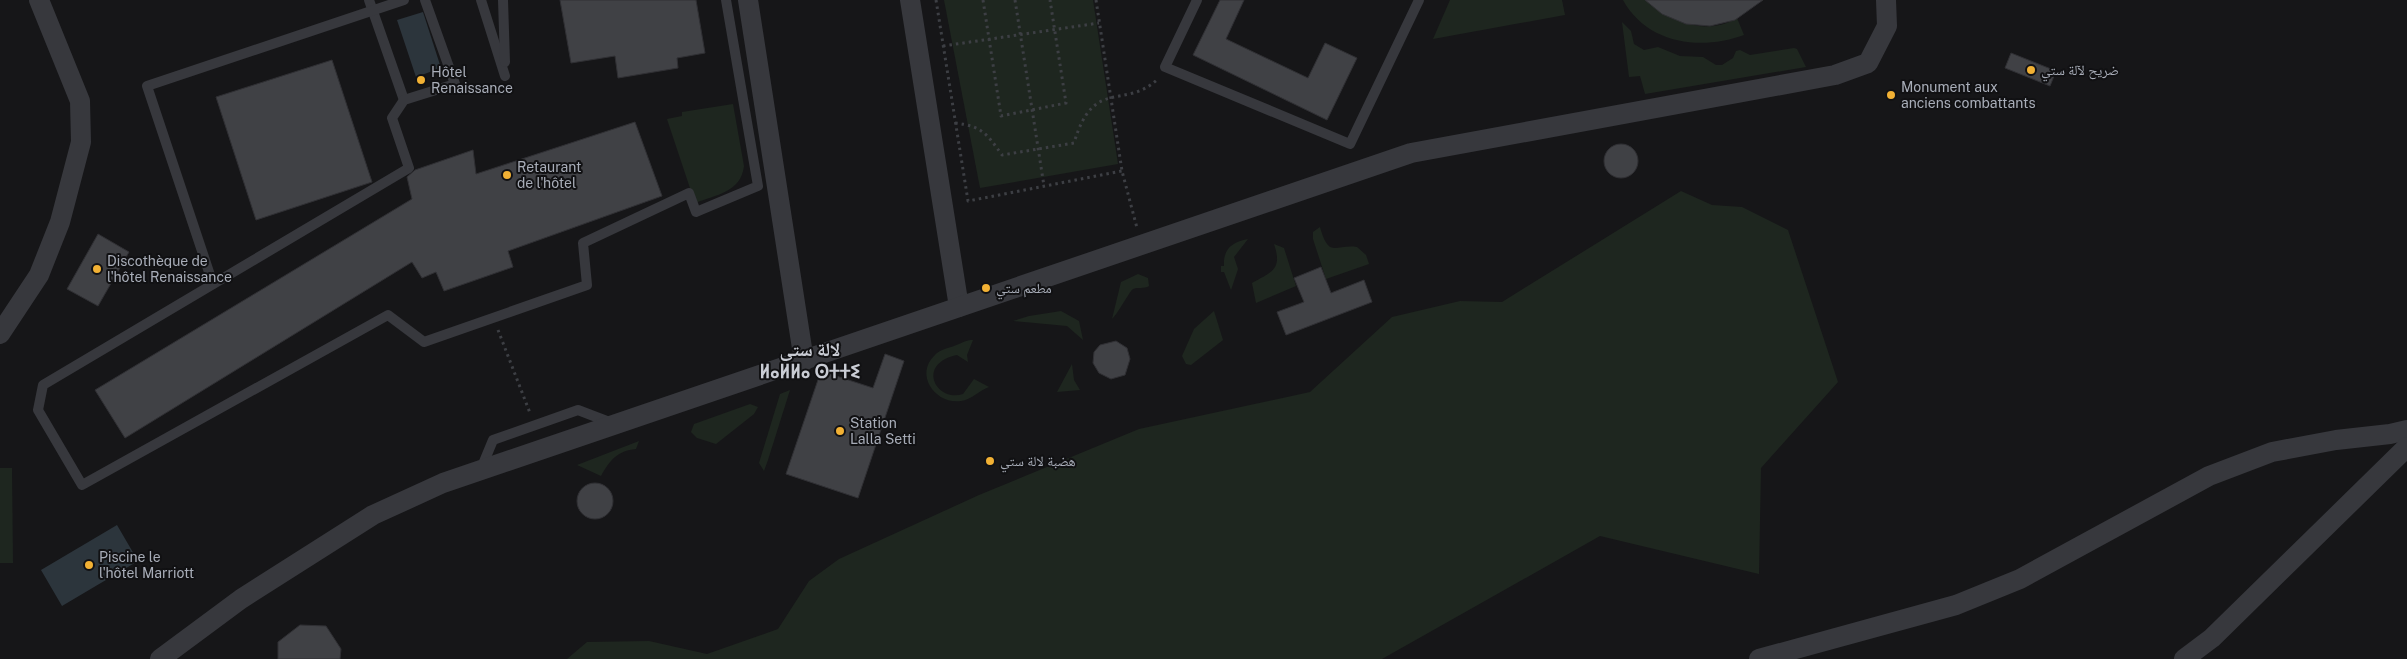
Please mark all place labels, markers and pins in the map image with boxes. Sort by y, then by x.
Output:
place label: ضريح لآلة ستي [2041,62,2119,82]
place label: Hôtel Renaissance [431,64,513,96]
marker: ضريح لآلة ستي [2025,64,2037,76]
marker: Hôtel Renaissance [415,74,427,86]
place label: Monument aux anciens combattants [1901,79,2035,111]
marker: Monument aux anciens combattants [1885,89,1897,101]
place label: Retaurant de l'hôtel [517,159,581,191]
marker: Retaurant de l'hôtel [501,169,513,181]
place label: Discothèque de l'hôtel Renaissance [107,253,232,285]
marker: Discothèque de l'hôtel Renaissance [91,263,103,275]
place label: مطعم ستي [996,280,1052,300]
marker: مطعم ستي [980,282,992,294]
place label: Station Lalla Setti [850,415,916,447]
marker: Station Lalla Setti [834,425,846,437]
place label: هضبة لالة ستي [1000,453,1076,473]
marker: هضبة لالة ستي [984,455,996,467]
place label: Piscine le l'hôtel Marriott [99,549,194,581]
marker: Piscine le l'hôtel Marriott [83,559,95,571]

